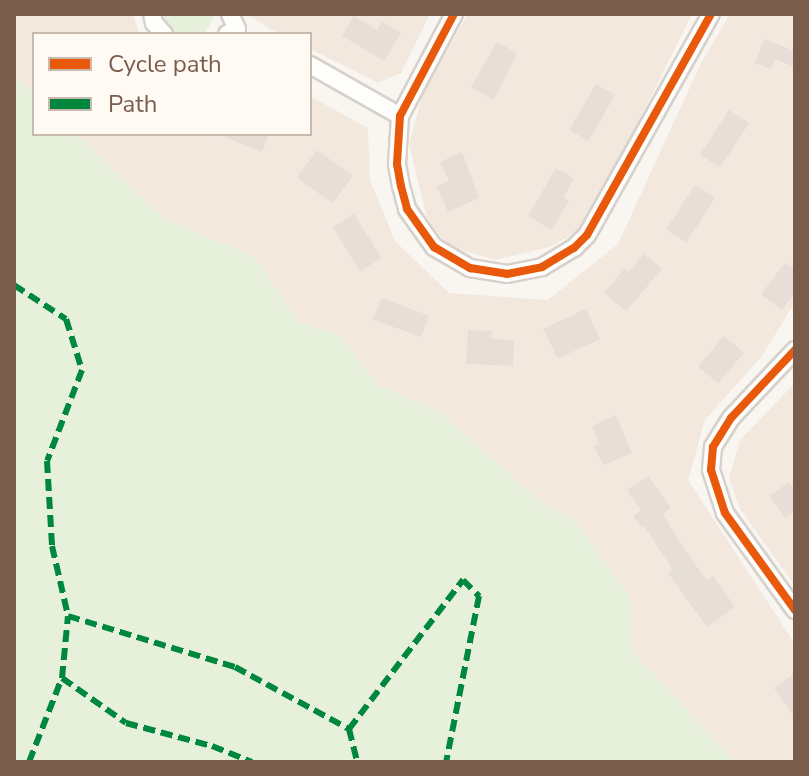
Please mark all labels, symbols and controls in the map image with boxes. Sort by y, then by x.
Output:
legend [32,32,312,136]
text: Cycle path [108,48,222,80]
text: Path [108,88,157,120]

